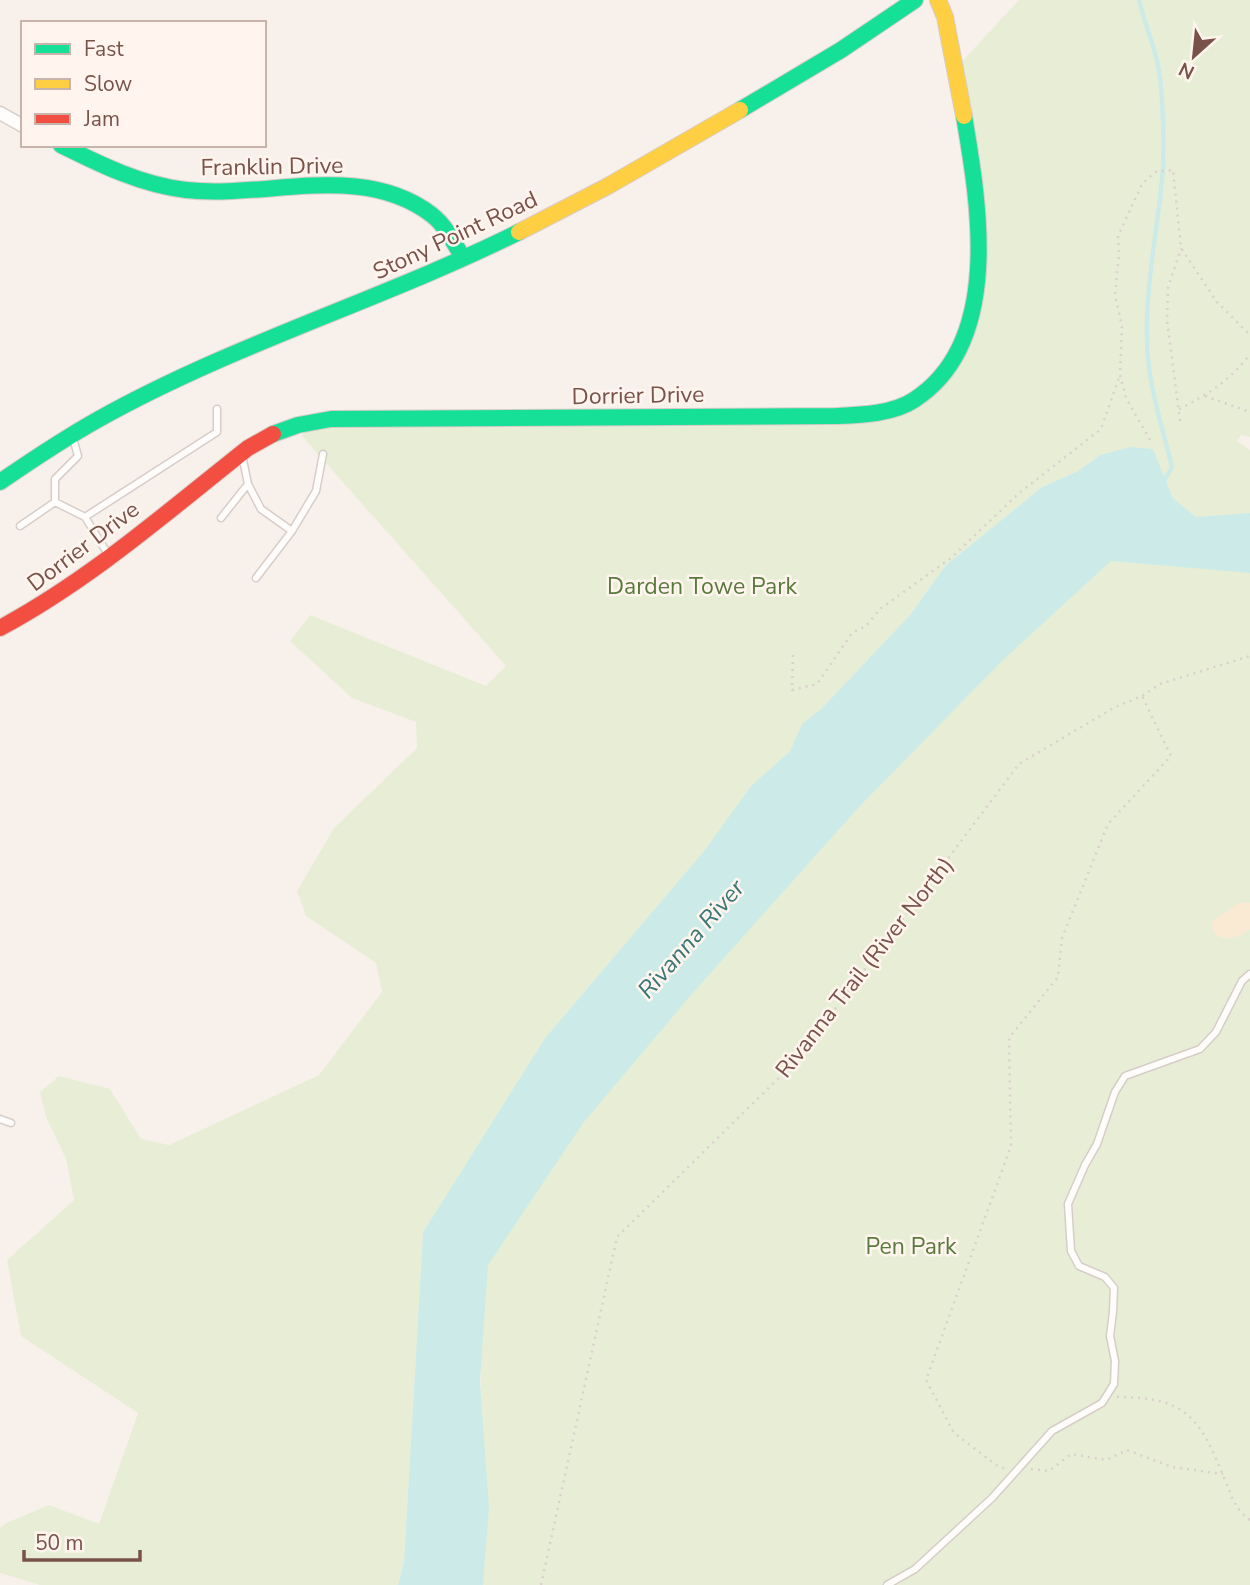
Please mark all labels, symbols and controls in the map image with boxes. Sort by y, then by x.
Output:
legend [21,21,266,147]
north arrow [1159,21,1229,91]
text: Fast [84,35,124,63]
text: N [1174,55,1199,85]
text: Slow [84,70,133,98]
text: Jam [83,105,120,133]
street label: Franklin Drive [200,150,344,183]
street label: Stony Point Road [368,184,543,287]
street label: Dorrier Drive [571,379,705,412]
street label: Dorrier Drive [21,494,146,599]
park label: Darden Towe Park [607,571,797,602]
street label: Rivanna Trail (River North) [768,850,960,1084]
water label: Rivanna River [630,872,752,1005]
park label: Pen Park [865,1231,957,1262]
scale bar [24,1518,140,1562]
text: 50 m [35,1529,84,1557]

